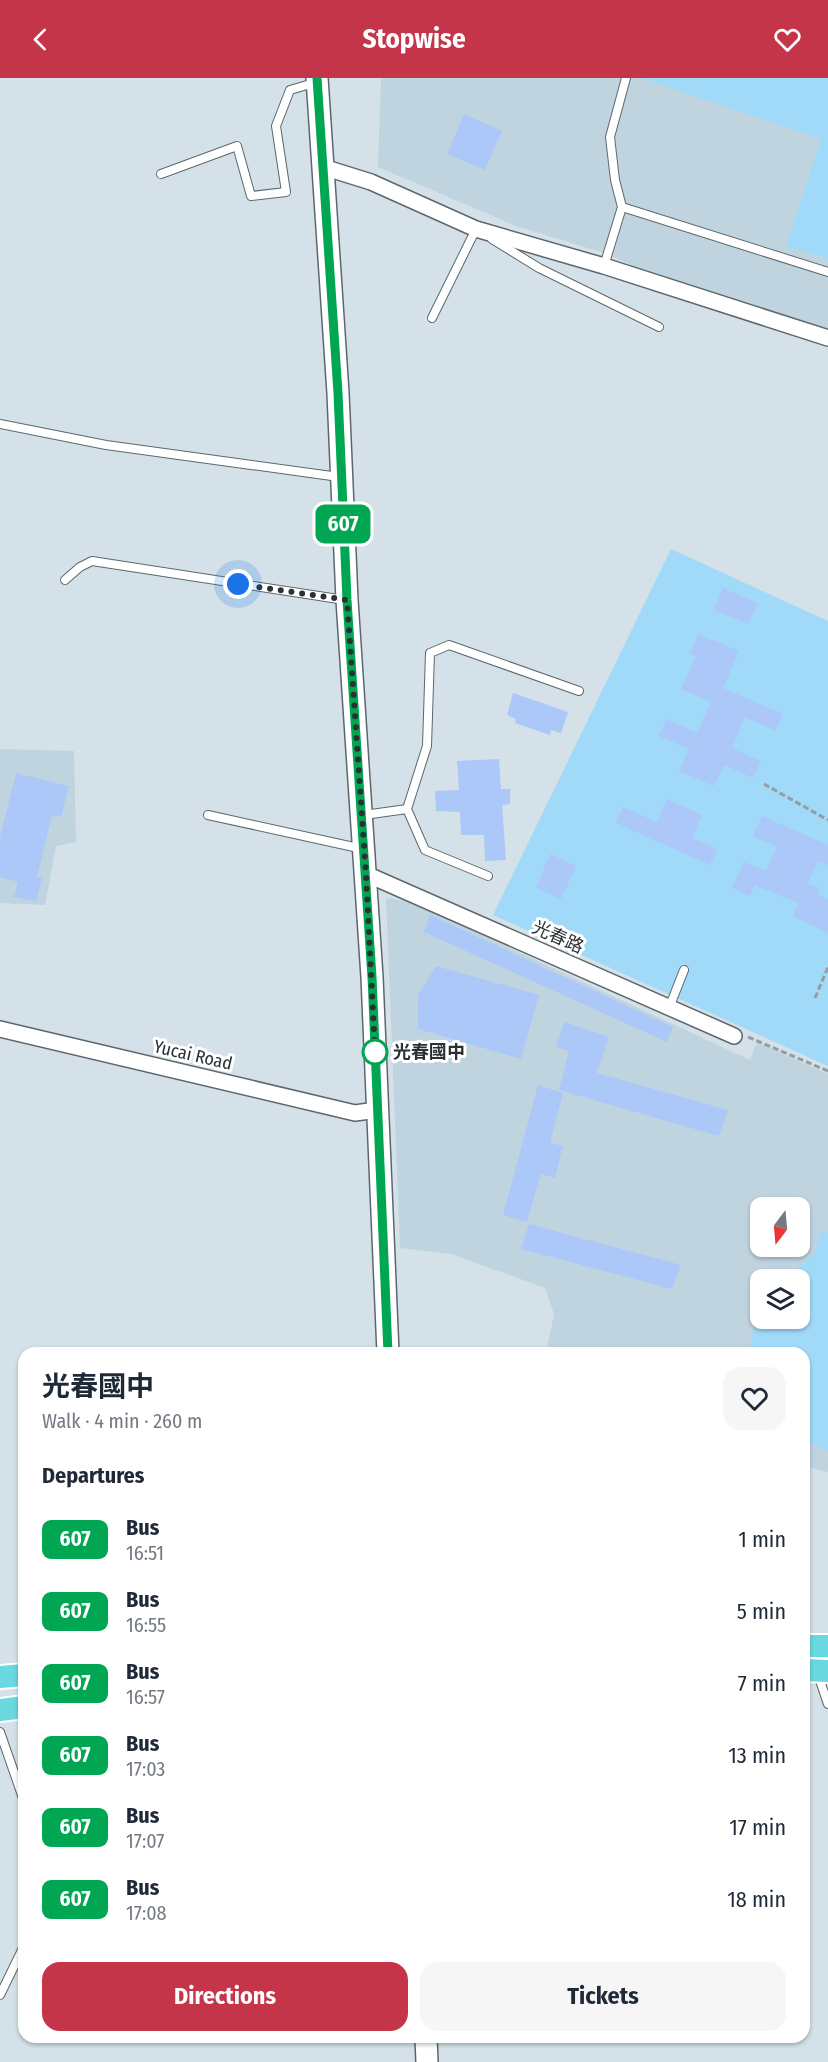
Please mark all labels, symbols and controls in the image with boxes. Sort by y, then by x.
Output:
icon: back [24,23,57,56]
text: Stopwise [362,23,466,55]
icon: heart [771,23,804,56]
line badge: 607 [308,504,378,544]
text: 607 [327,511,359,537]
your location [223,569,253,599]
street label: 光春路 [529,916,587,958]
street label: Yucai Road [152,1035,234,1075]
marker: 光春國中 [362,1039,388,1065]
place label: 光春國中 [393,1041,465,1063]
north arrow [750,1197,810,1257]
map controls [750,1197,810,1329]
button: layers [750,1269,810,1329]
button: heart [723,1367,786,1430]
text: 光春國中 [42,1370,154,1403]
text: Walk · 4 min · 260 m [42,1409,202,1433]
text: Departures [42,1462,144,1489]
text: Bus [126,1514,159,1541]
text: 607 [59,1526,91,1552]
text: 1 min [738,1526,786,1553]
text: 16:51 [126,1541,164,1565]
text: Bus [126,1586,159,1613]
text: 607 [59,1598,91,1624]
text: 5 min [737,1598,786,1625]
text: 16:55 [126,1613,166,1637]
text: Bus [126,1658,159,1685]
text: 607 [59,1670,91,1696]
text: 7 min [738,1670,786,1697]
text: 16:57 [126,1685,165,1709]
text: Bus [126,1730,159,1757]
text: 607 [59,1742,91,1768]
text: 13 min [728,1742,786,1769]
text: 17:03 [126,1757,165,1781]
text: Bus [126,1802,159,1829]
text: 607 [59,1814,91,1840]
text: 17 min [729,1814,786,1841]
text: 17:07 [126,1829,164,1853]
text: Bus [126,1874,159,1901]
text: 607 [59,1886,91,1912]
text: 18 min [727,1886,786,1913]
text: 17:08 [126,1901,167,1925]
button: Directions [42,1962,408,2031]
button: Tickets [420,1962,786,2031]

